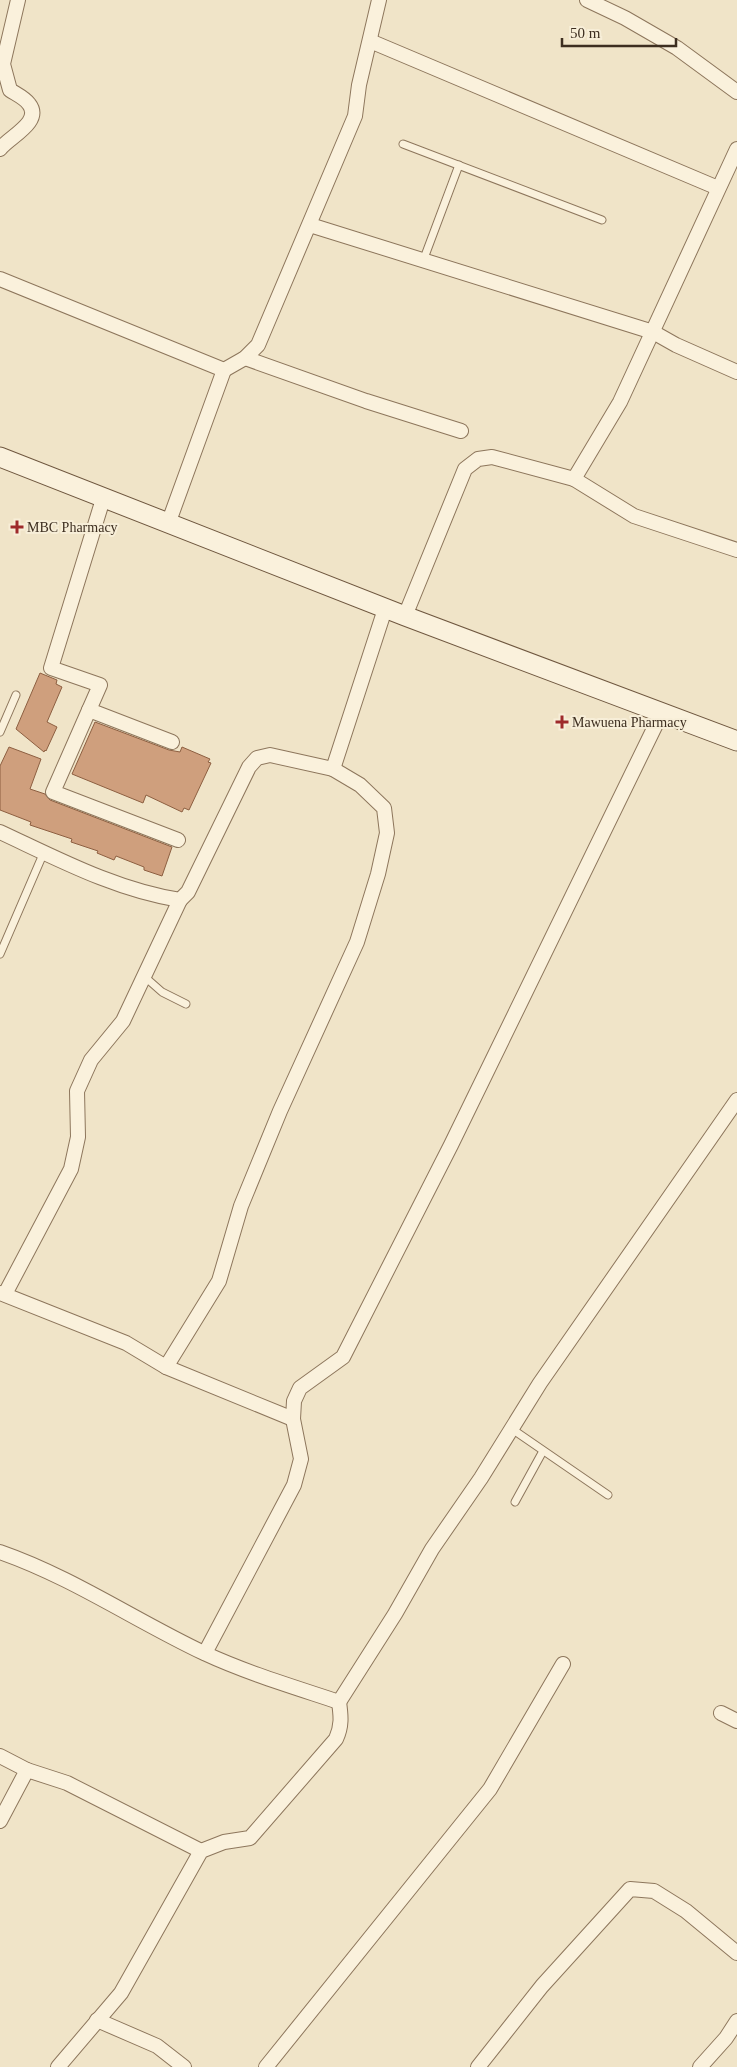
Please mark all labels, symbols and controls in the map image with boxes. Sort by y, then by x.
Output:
scale bar [562,15,676,47]
text: 50 m [570,25,601,41]
place label: MBC Pharmacy [27,520,118,535]
marker: MBC Pharmacy [11,521,23,533]
place label: Mawuena Pharmacy [572,715,687,730]
marker: Mawuena Pharmacy [556,716,568,728]

